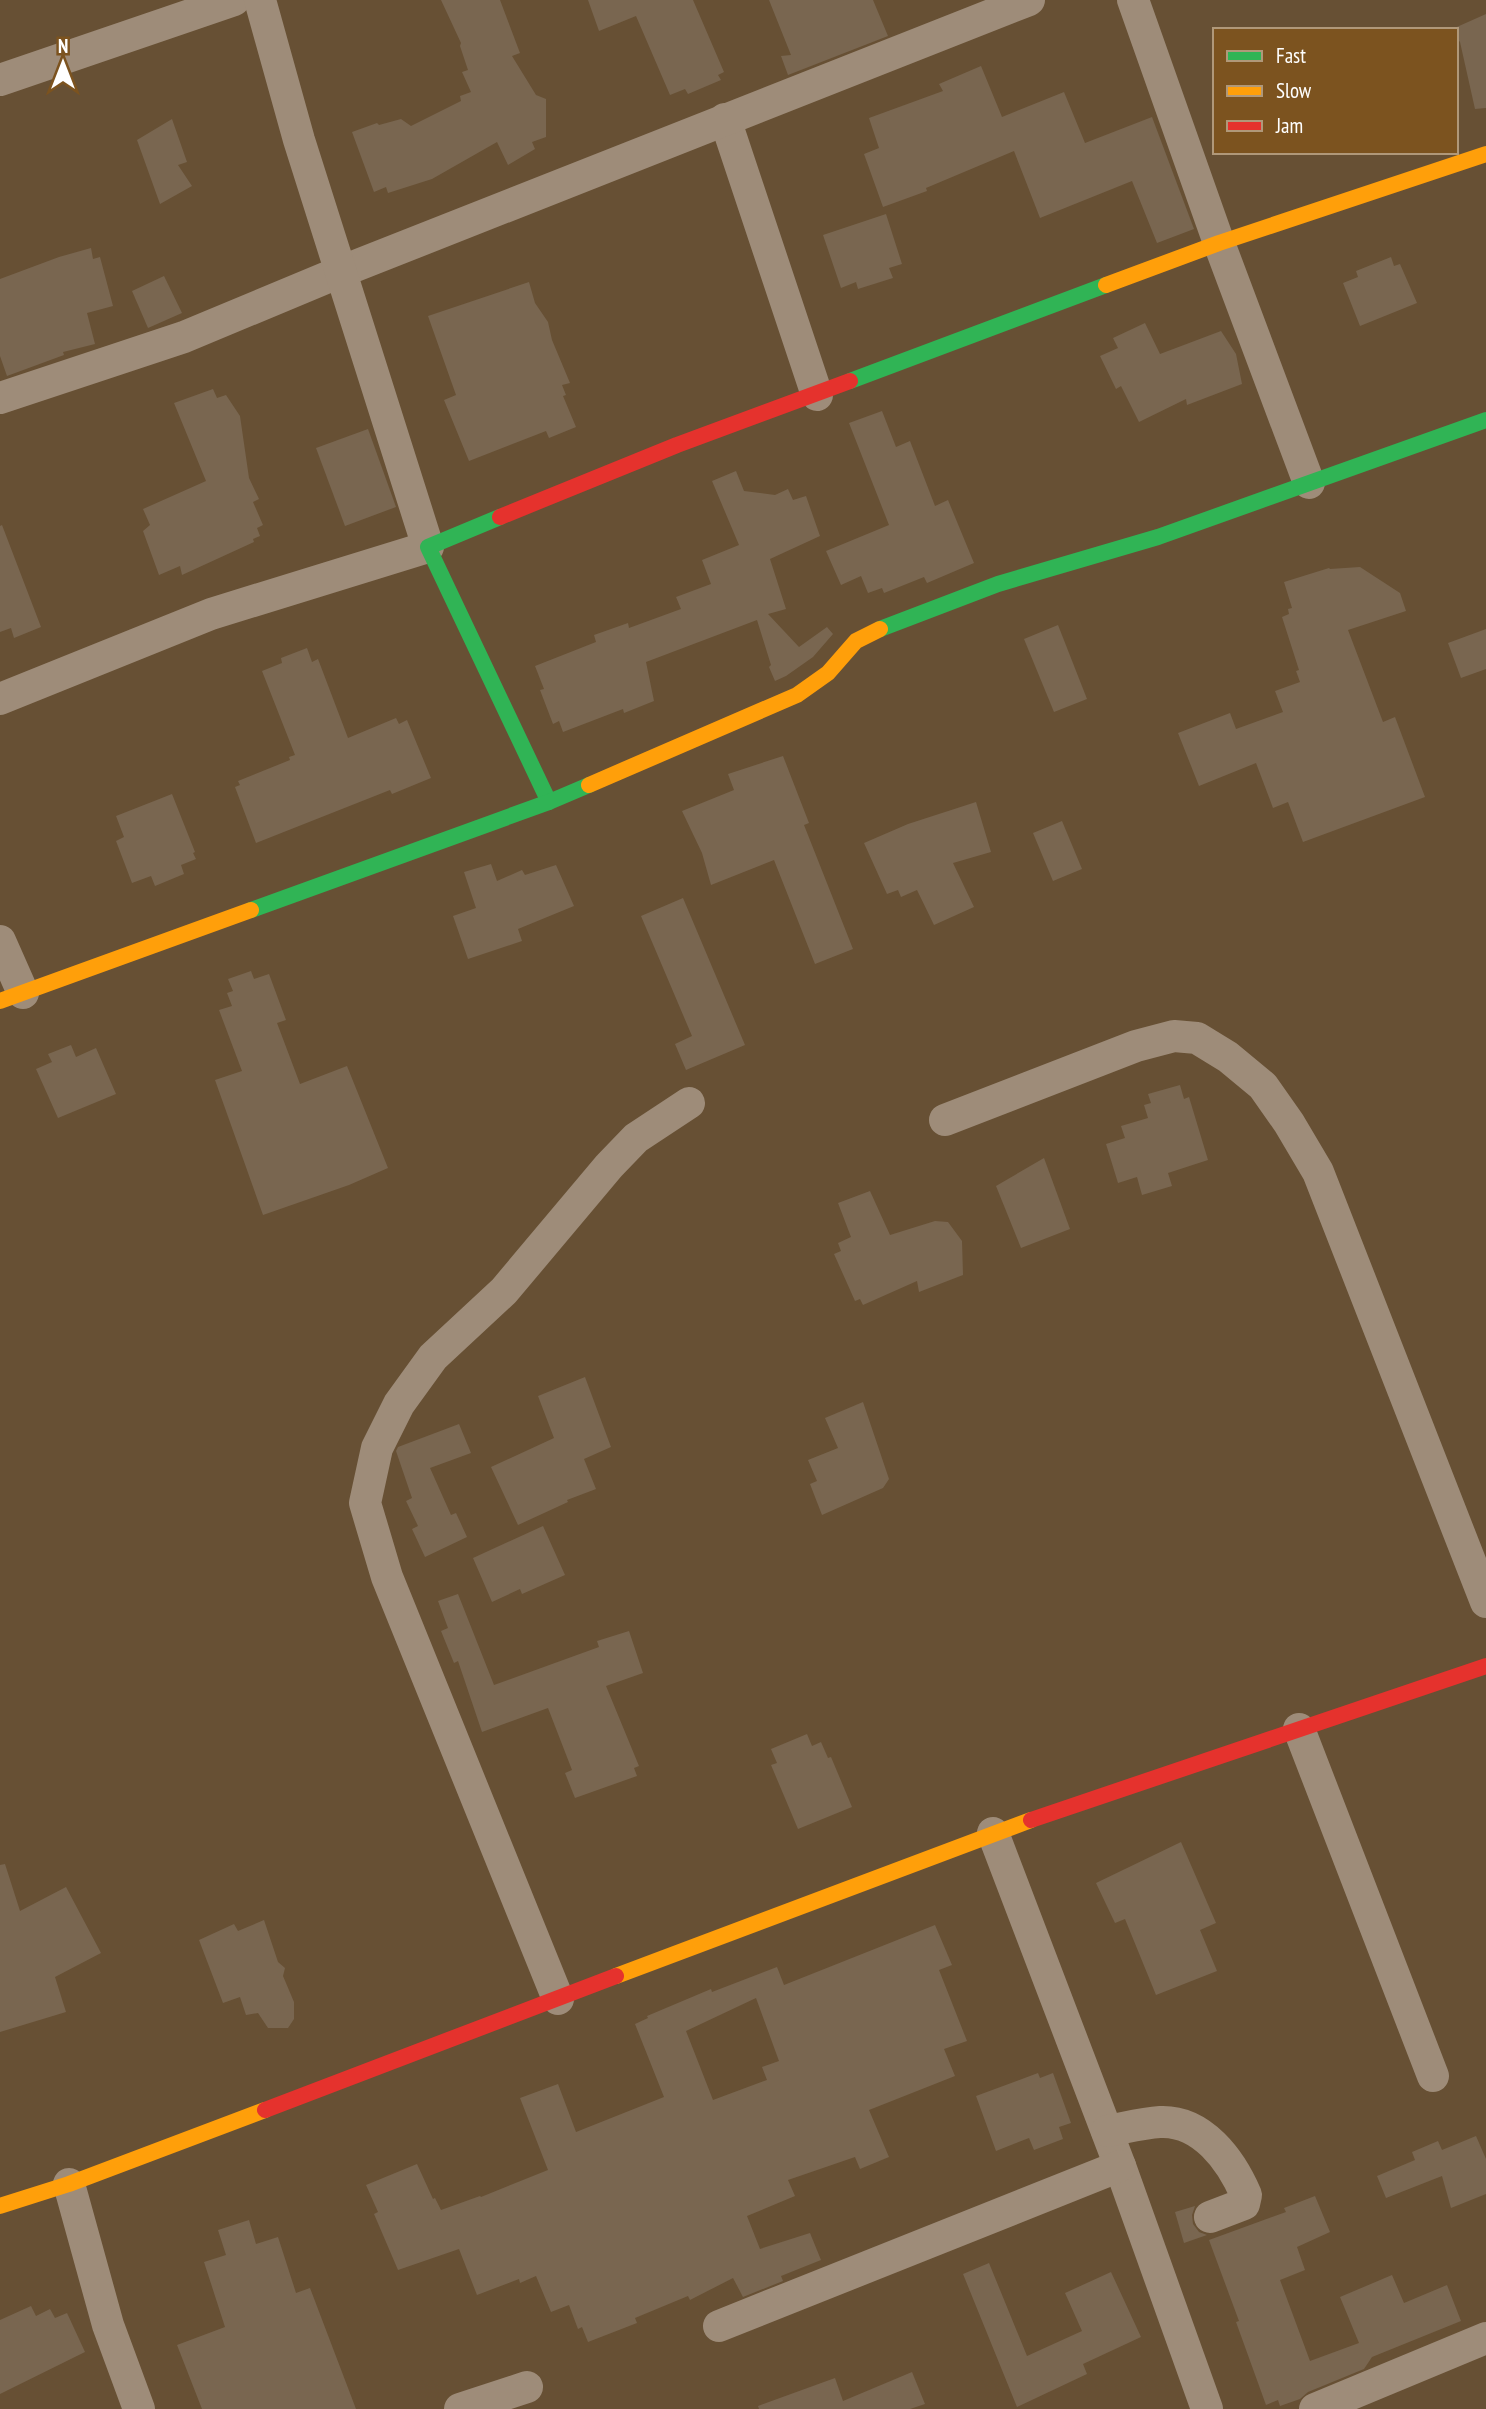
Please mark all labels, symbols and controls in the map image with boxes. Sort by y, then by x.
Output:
north arrow [28,28,98,98]
legend [1213,28,1458,154]
text: N [58,34,68,58]
text: Fast [1276,42,1306,69]
text: Slow [1276,77,1312,104]
text: Jam [1275,112,1303,139]

